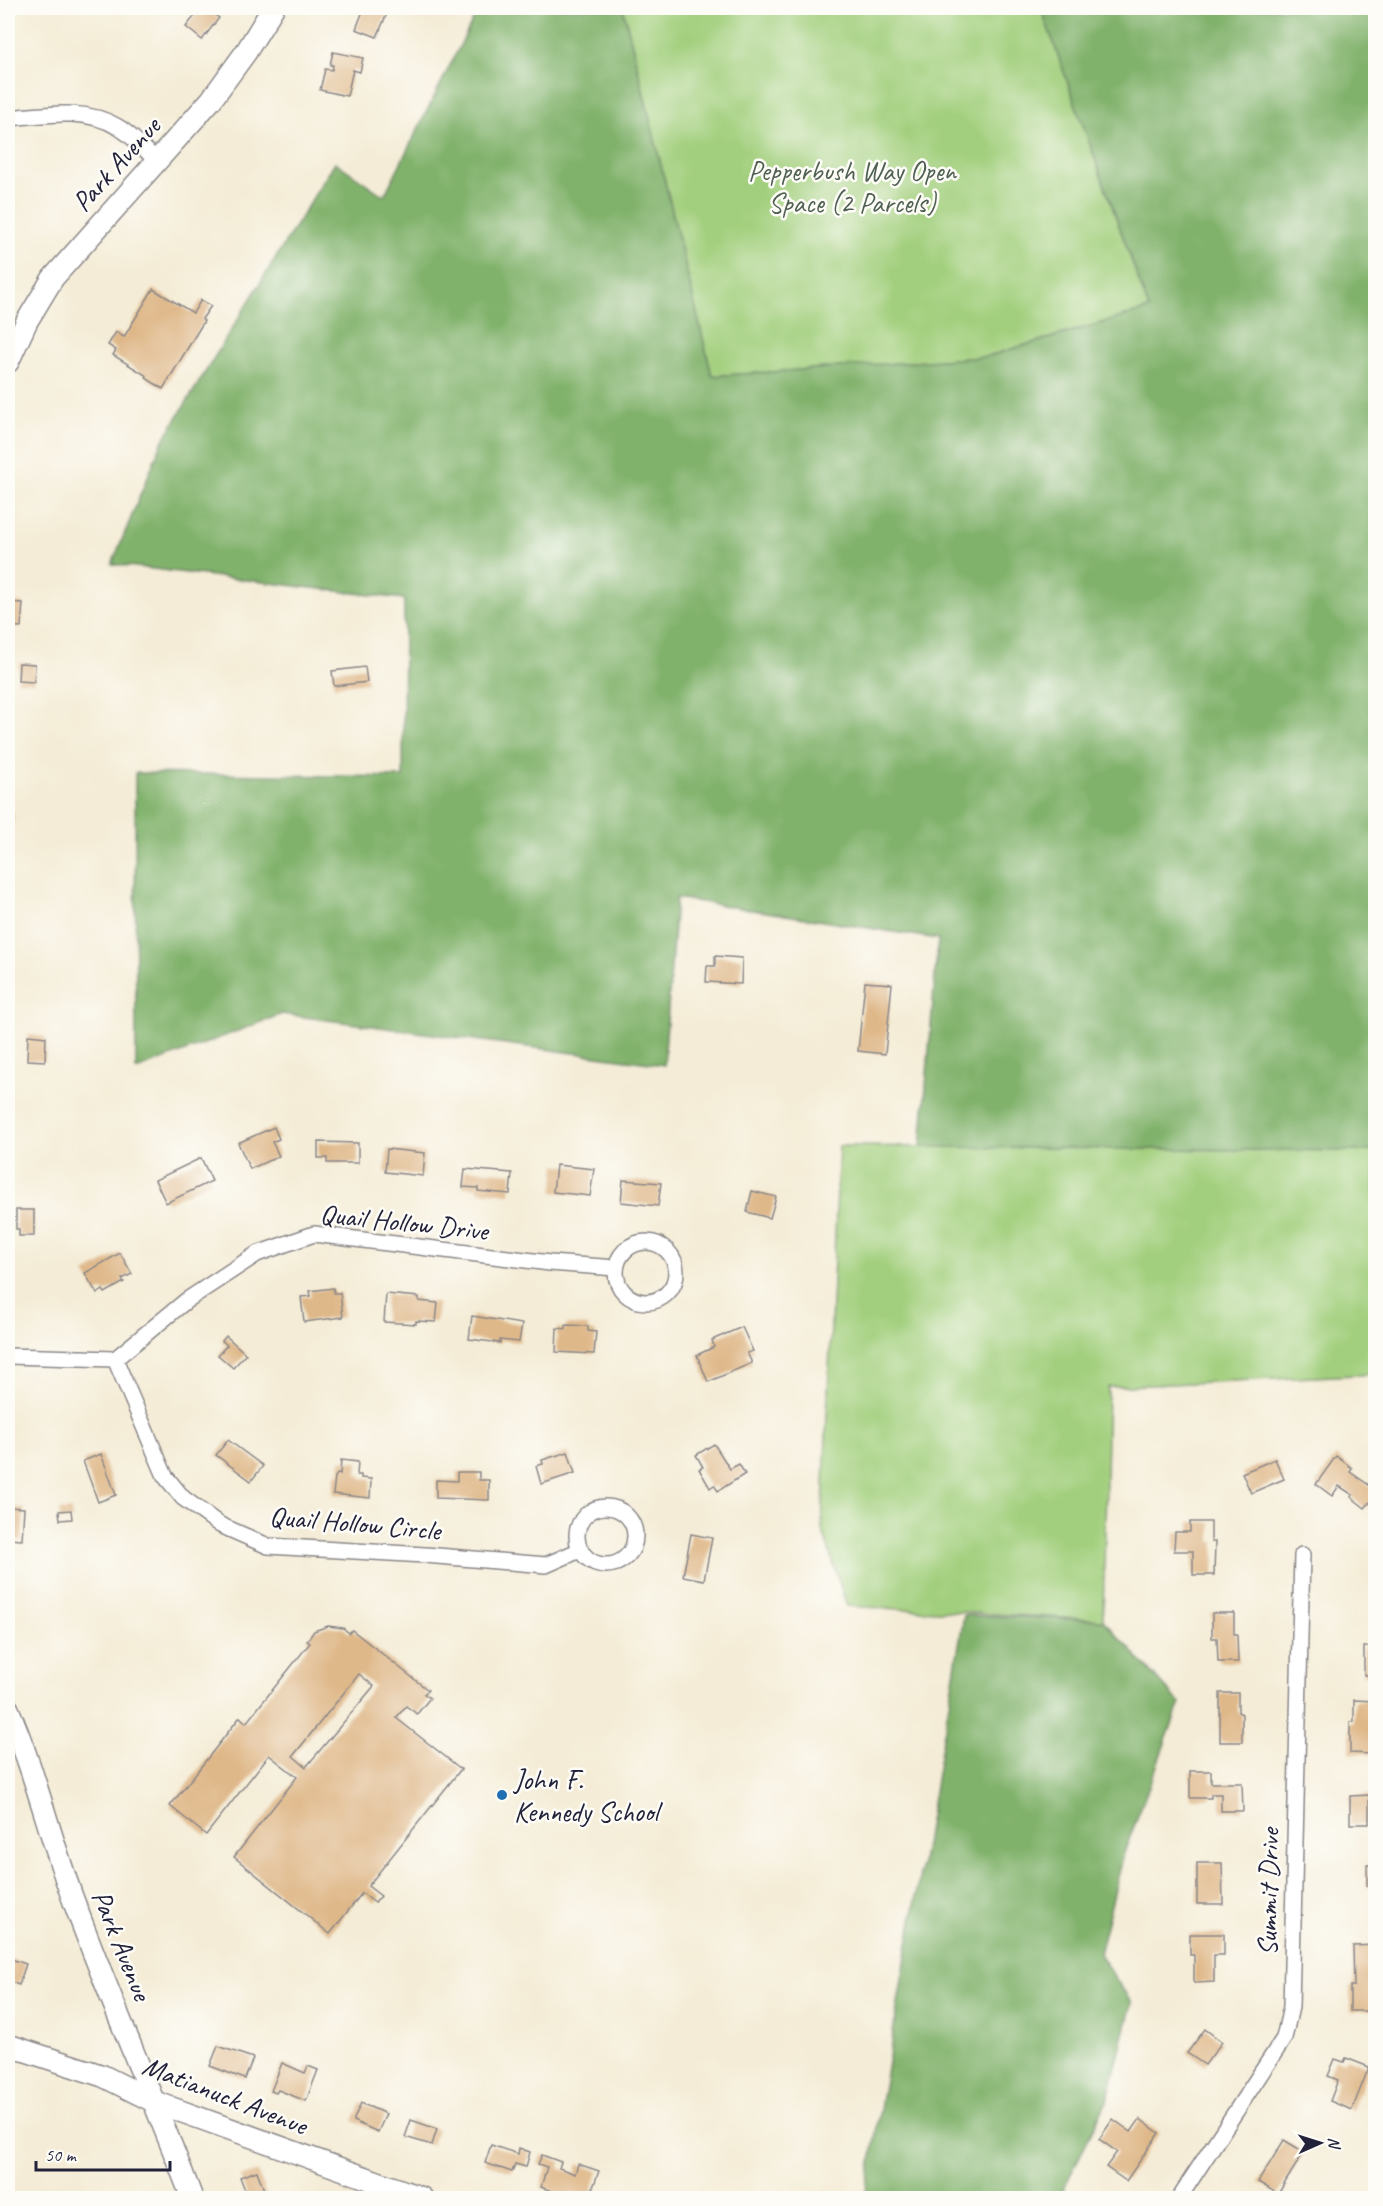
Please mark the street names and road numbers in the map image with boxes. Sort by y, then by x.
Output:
street label: Park Avenue [64,108,169,219]
street label: Quail Hollow Drive [318,1196,492,1248]
street label: Quail Hollow Circle [268,1498,444,1548]
street label: Summit Drive [1249,1826,1287,1956]
street label: Park Avenue [84,1885,161,2007]
street label: Matianuck Avenue [138,2048,314,2143]

